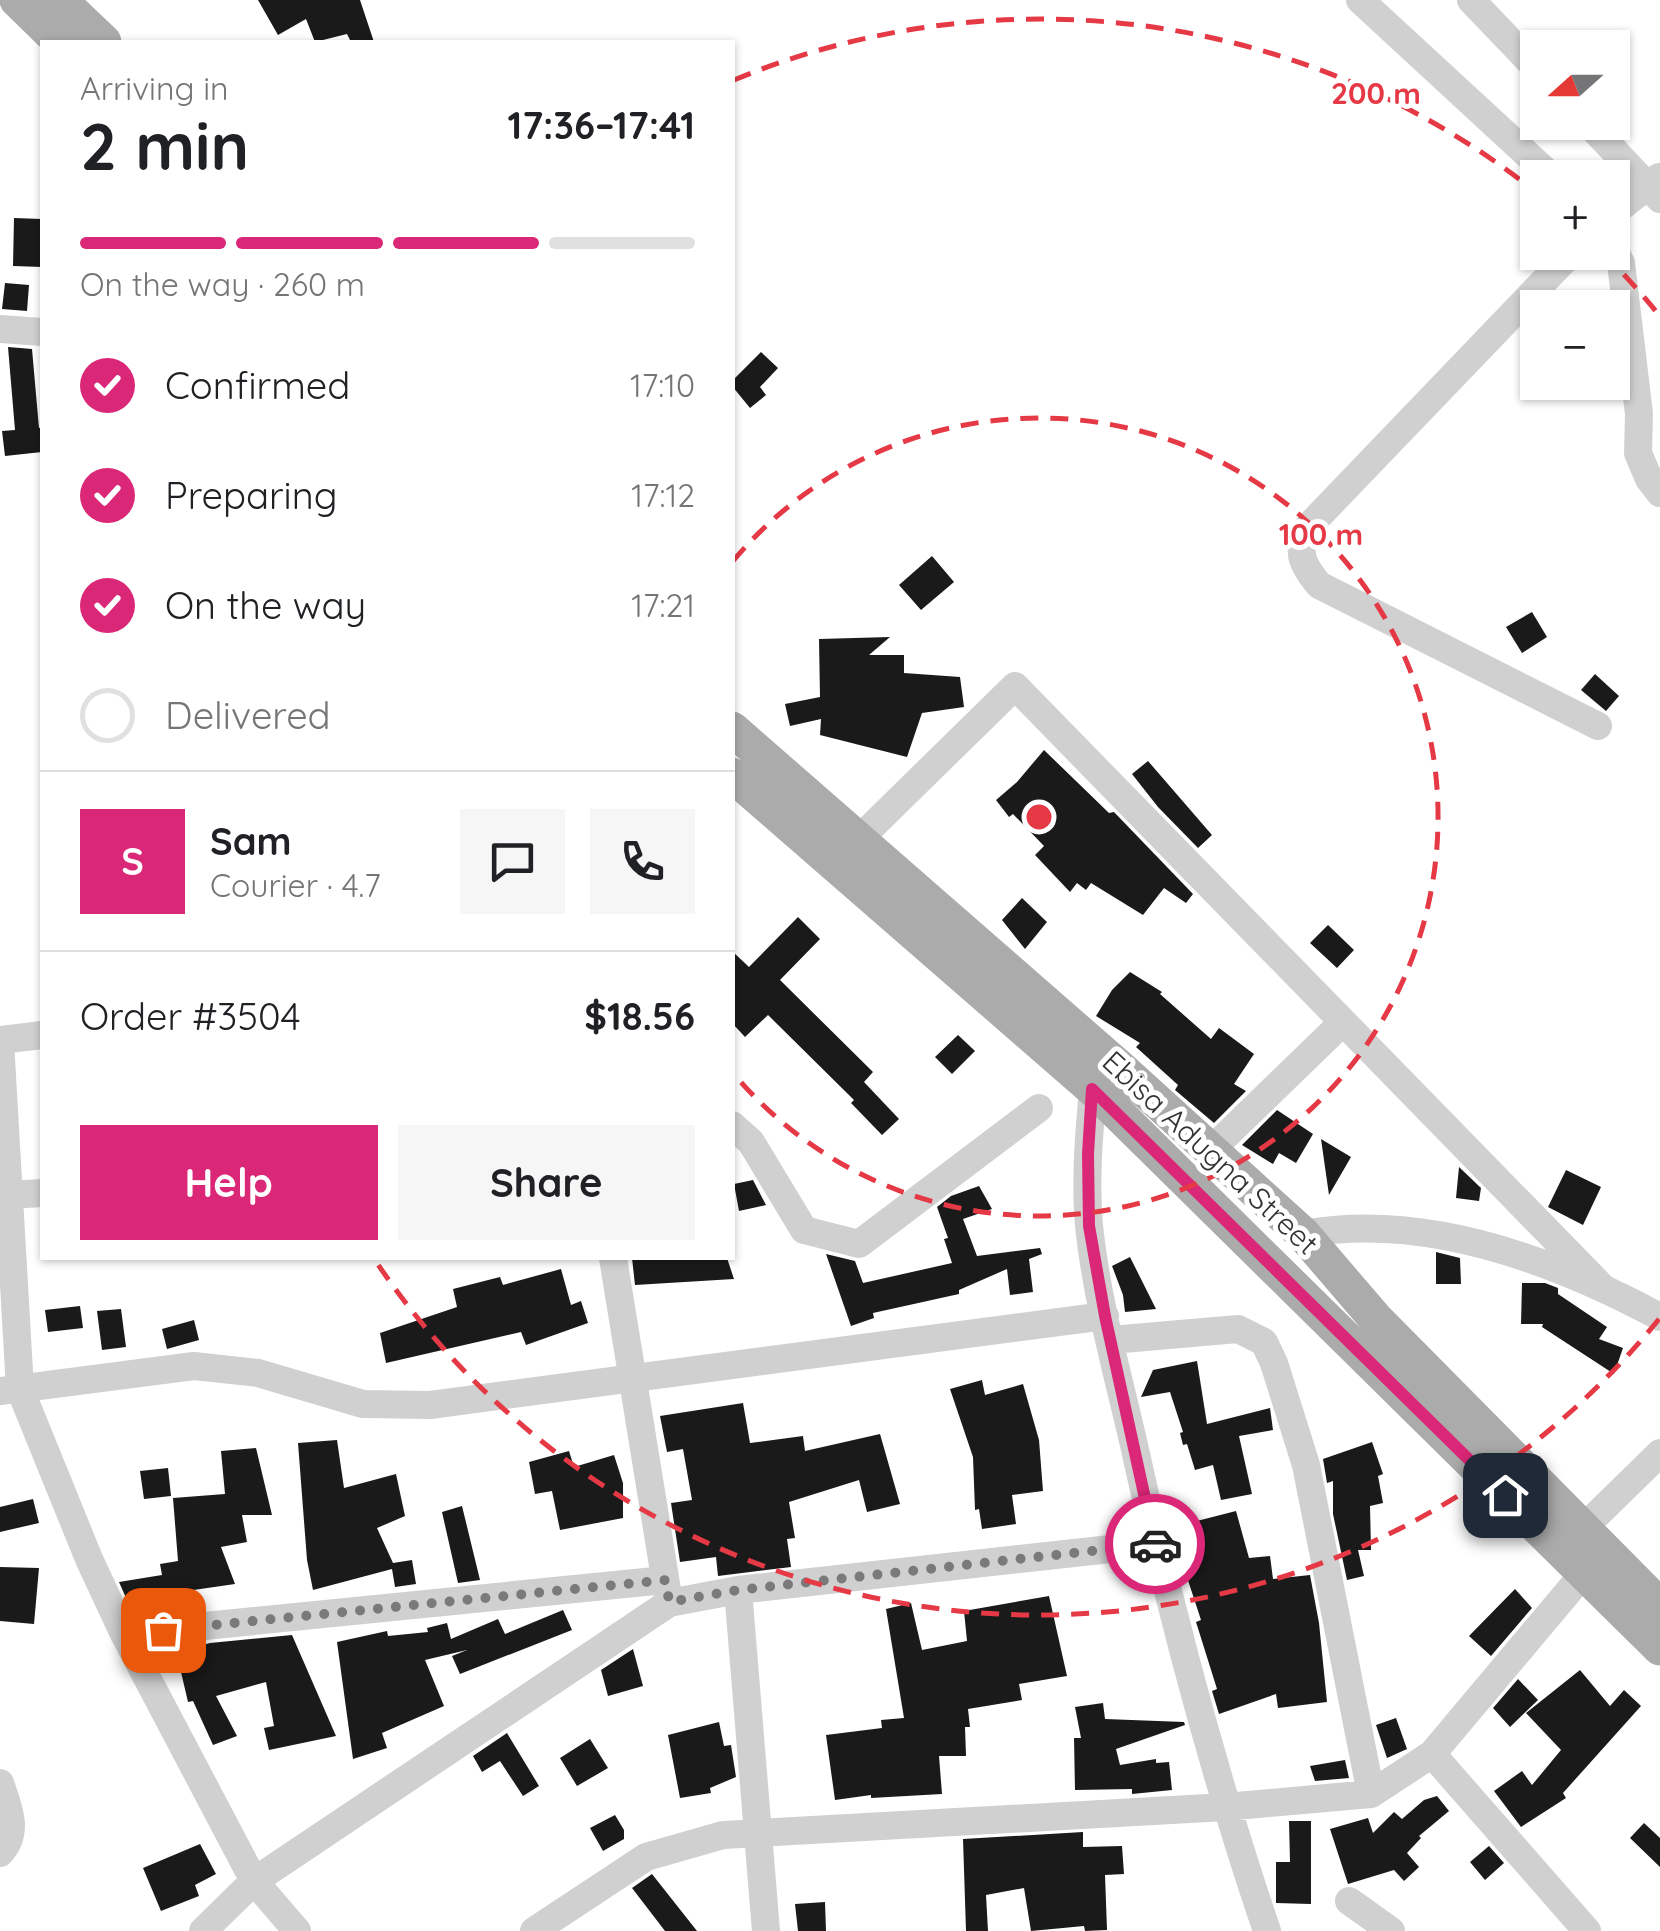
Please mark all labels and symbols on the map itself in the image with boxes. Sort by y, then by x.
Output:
north arrow [1520,30,1630,140]
text: 200 m [1331,74,1421,112]
text: 100 m [1279,515,1363,553]
centre of rings [1021,799,1057,835]
street label: Ebisa Adugna Street [1095,1042,1327,1262]
pin [1463,1453,1548,1538]
courier [1105,1494,1205,1594]
pin [121,1588,206,1673]

